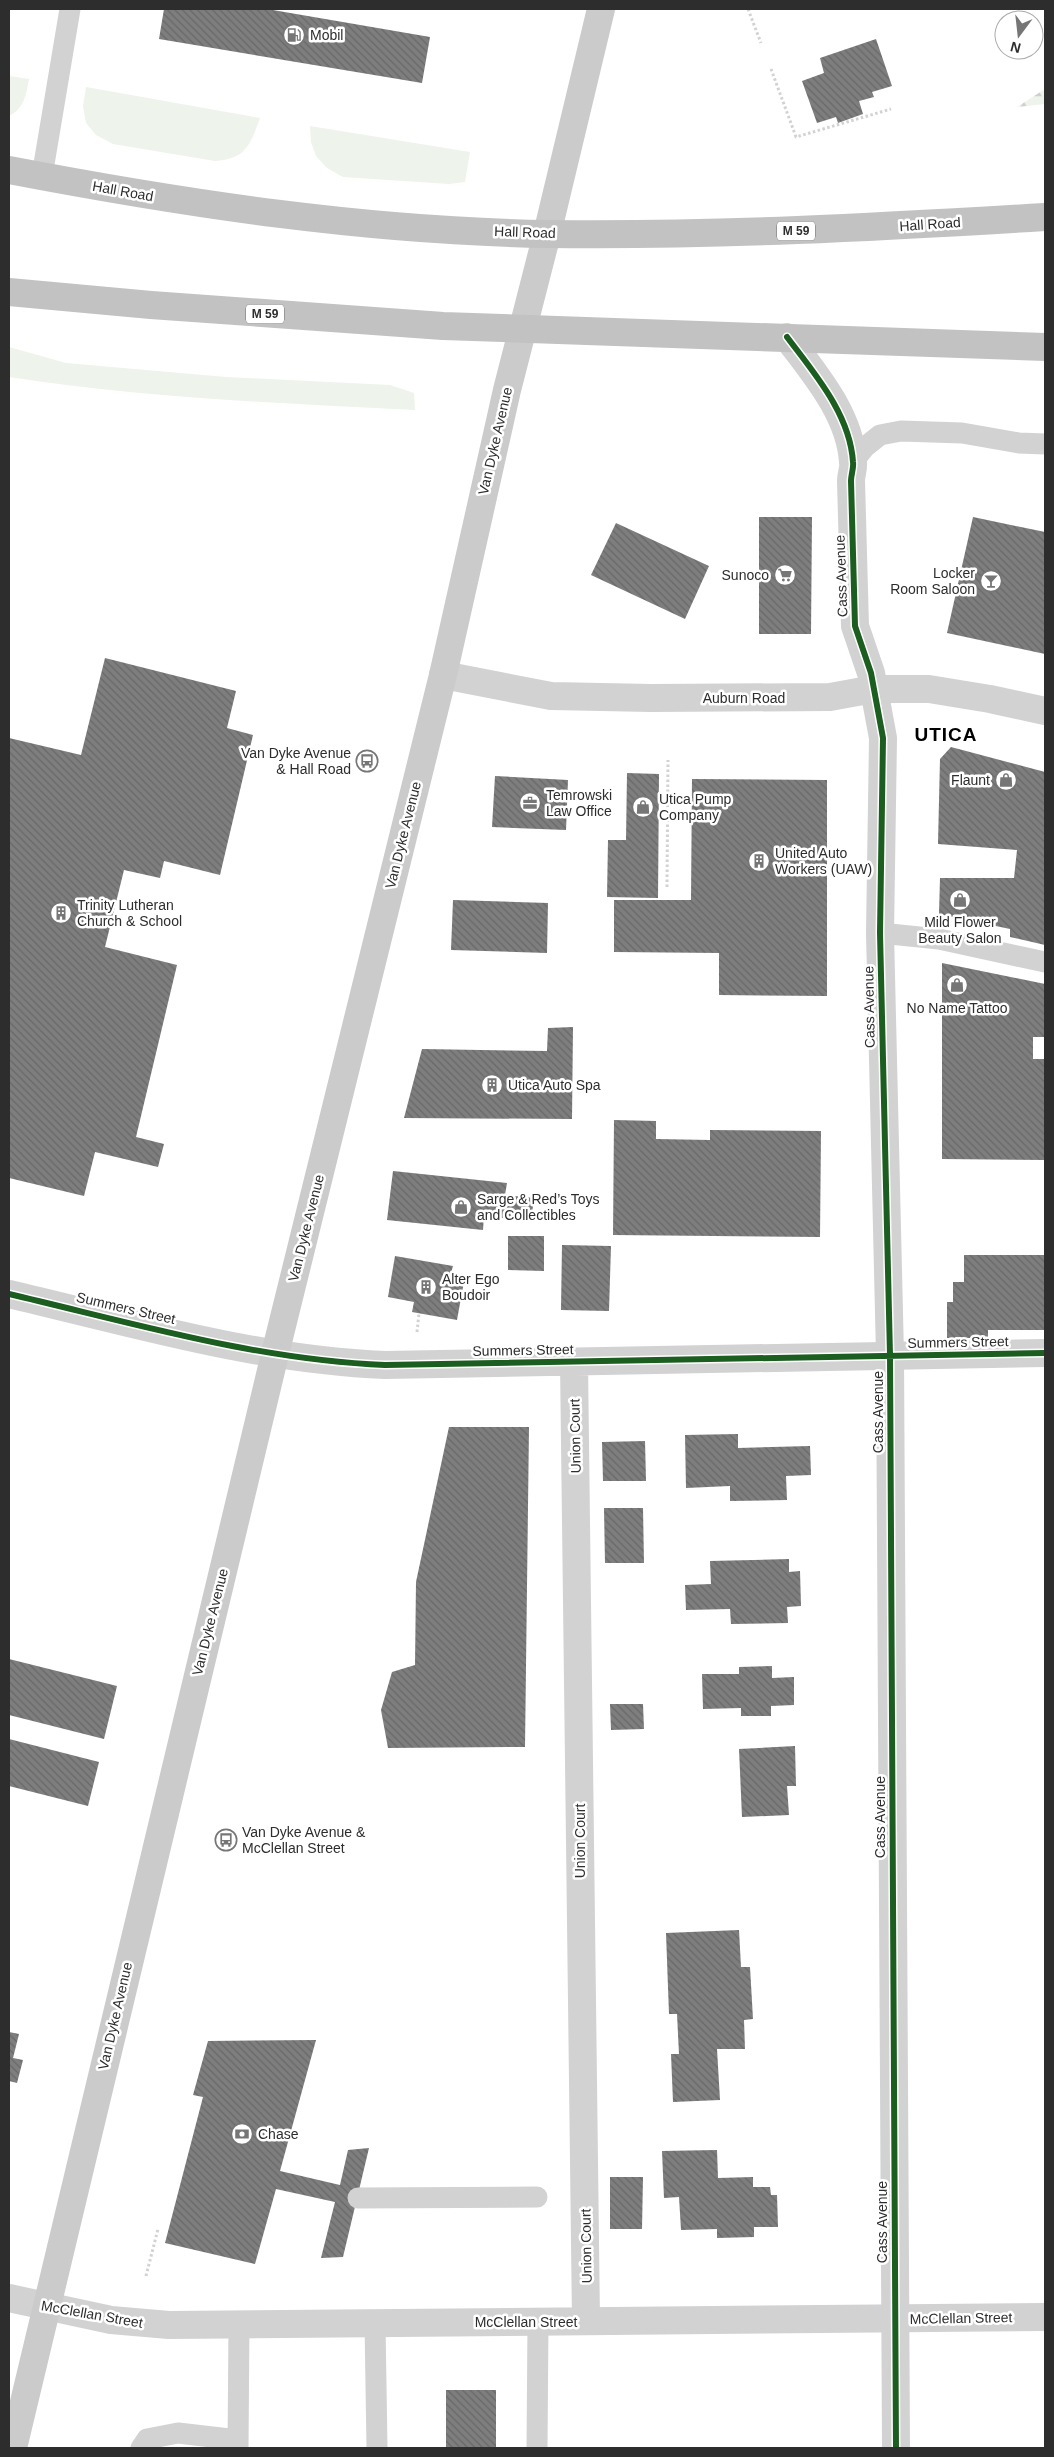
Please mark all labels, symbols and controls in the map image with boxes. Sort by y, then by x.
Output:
north arrow [994,10,1044,60]
fuel station icon: Mobil [282,23,306,47]
place label: Mobil [310,27,343,43]
text: N [1009,39,1023,57]
street label: Hall Road [91,178,155,204]
street label: Hall Road [899,214,961,234]
road number: M 59 [777,222,815,240]
street label: Hall Road [494,223,556,241]
road number: M 59 [246,304,284,324]
street label: Van Dyke Avenue [475,385,515,496]
street label: Cass Avenue [832,534,850,617]
supermarket icon: Sunoco [773,563,797,587]
place label: Locker Room Saloon [890,565,975,597]
place label: Sunoco [722,567,769,583]
bar icon: Locker Room Saloon [979,569,1003,593]
street label: Auburn Road [703,690,785,706]
district label: UTICA [914,724,978,745]
place label: Van Dyke Avenue & Hall Road [241,745,351,777]
bus stop icon: Van Dyke Avenue & Hall Road [355,749,379,773]
shop icon: Flaunt [994,768,1018,792]
place label: Flaunt [951,772,990,788]
street label: Van Dyke Avenue [382,779,424,890]
place label: Temrowski Law Office [546,787,612,819]
office icon: Temrowski Law Office [518,791,542,815]
place label: Utica Pump Company [659,791,732,823]
shop icon: Utica Pump Company [631,795,655,819]
place label: United Auto Workers (UAW) [775,845,872,877]
building icon: United Auto Workers (UAW) [747,849,771,873]
shop icon: Mild Flower Beauty Salon [948,888,972,912]
place label: Trinity Lutheran Church & School [77,897,182,929]
building icon: Trinity Lutheran Church & School [49,901,73,925]
place label: Mild Flower Beauty Salon [918,914,1002,946]
street label: Cass Avenue [860,966,878,1048]
shop icon: No Name Tattoo [945,973,969,997]
place label: No Name Tattoo [907,1000,1008,1016]
building icon: Utica Auto Spa [480,1073,504,1097]
place label: Utica Auto Spa [508,1077,601,1093]
street label: Van Dyke Avenue [285,1172,327,1283]
place label: Sarge & Red’s Toys and Collectibles [477,1191,599,1223]
shop icon: Sarge & Red’s Toys and Collectibles [449,1195,473,1219]
place label: Alter Ego Boudoir [442,1271,500,1303]
building icon: Alter Ego Boudoir [414,1275,438,1299]
street label: Summers Street [75,1289,177,1327]
street label: Summers Street [907,1333,1009,1351]
street label: Summers Street [472,1341,574,1359]
street label: Cass Avenue [870,1371,886,1453]
street label: Union Court [566,1398,584,1473]
street label: Van Dyke Avenue [189,1566,231,1677]
street label: Cass Avenue [872,1776,888,1858]
street label: Union Court [572,1804,588,1878]
place label: Van Dyke Avenue & McClellan Street [242,1824,366,1856]
bus stop icon: Van Dyke Avenue & McClellan Street [214,1828,238,1852]
street label: Van Dyke Avenue [95,1960,135,2071]
bank icon: Chase [230,2122,254,2146]
place label: Chase [258,2126,299,2142]
street label: Cass Avenue [874,2181,890,2263]
street label: Union Court [577,2208,595,2283]
street label: McClellan Street [40,2297,144,2331]
street label: McClellan Street [910,2309,1013,2327]
street label: McClellan Street [475,2314,577,2330]

